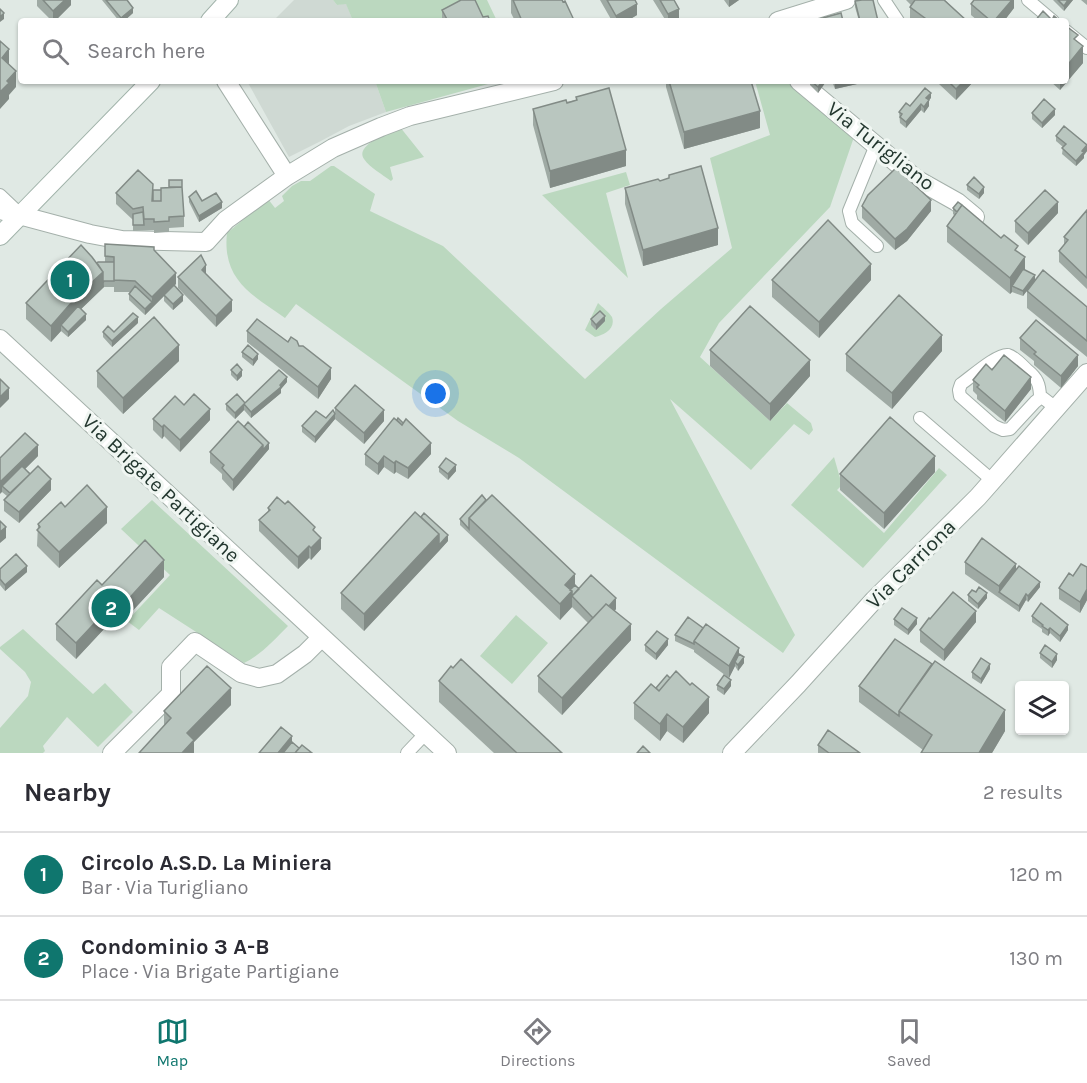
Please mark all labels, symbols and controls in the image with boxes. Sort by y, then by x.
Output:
search box [18,18,1069,84]
icon: search [39,35,72,68]
text: Search here [87,38,205,64]
street label: Via Turigliano [822,97,940,195]
pin: 1 [50,258,90,302]
your location [421,379,450,408]
street label: Via Brigate Partigiane [77,409,245,567]
street label: Via Carriona [861,514,961,614]
pin: 2 [92,586,130,630]
map controls [1015,681,1069,735]
button: layers [1015,681,1069,735]
text: Nearby [24,777,111,808]
text: 2 results [983,781,1063,804]
text: Circolo A.S.D. La Miniera [81,850,332,876]
text: 1 [40,863,47,886]
text: 120 m [1009,863,1063,886]
text: Bar · Via Turigliano [81,876,249,899]
text: Condominio 3 A-B [81,934,270,960]
text: 2 [37,947,50,970]
text: 130 m [1009,947,1063,970]
text: Place · Via Brigate Partigiane [81,960,339,983]
tab: Map [156,1015,189,1070]
tab: Directions [500,1015,575,1070]
tab: Saved [887,1015,931,1070]

